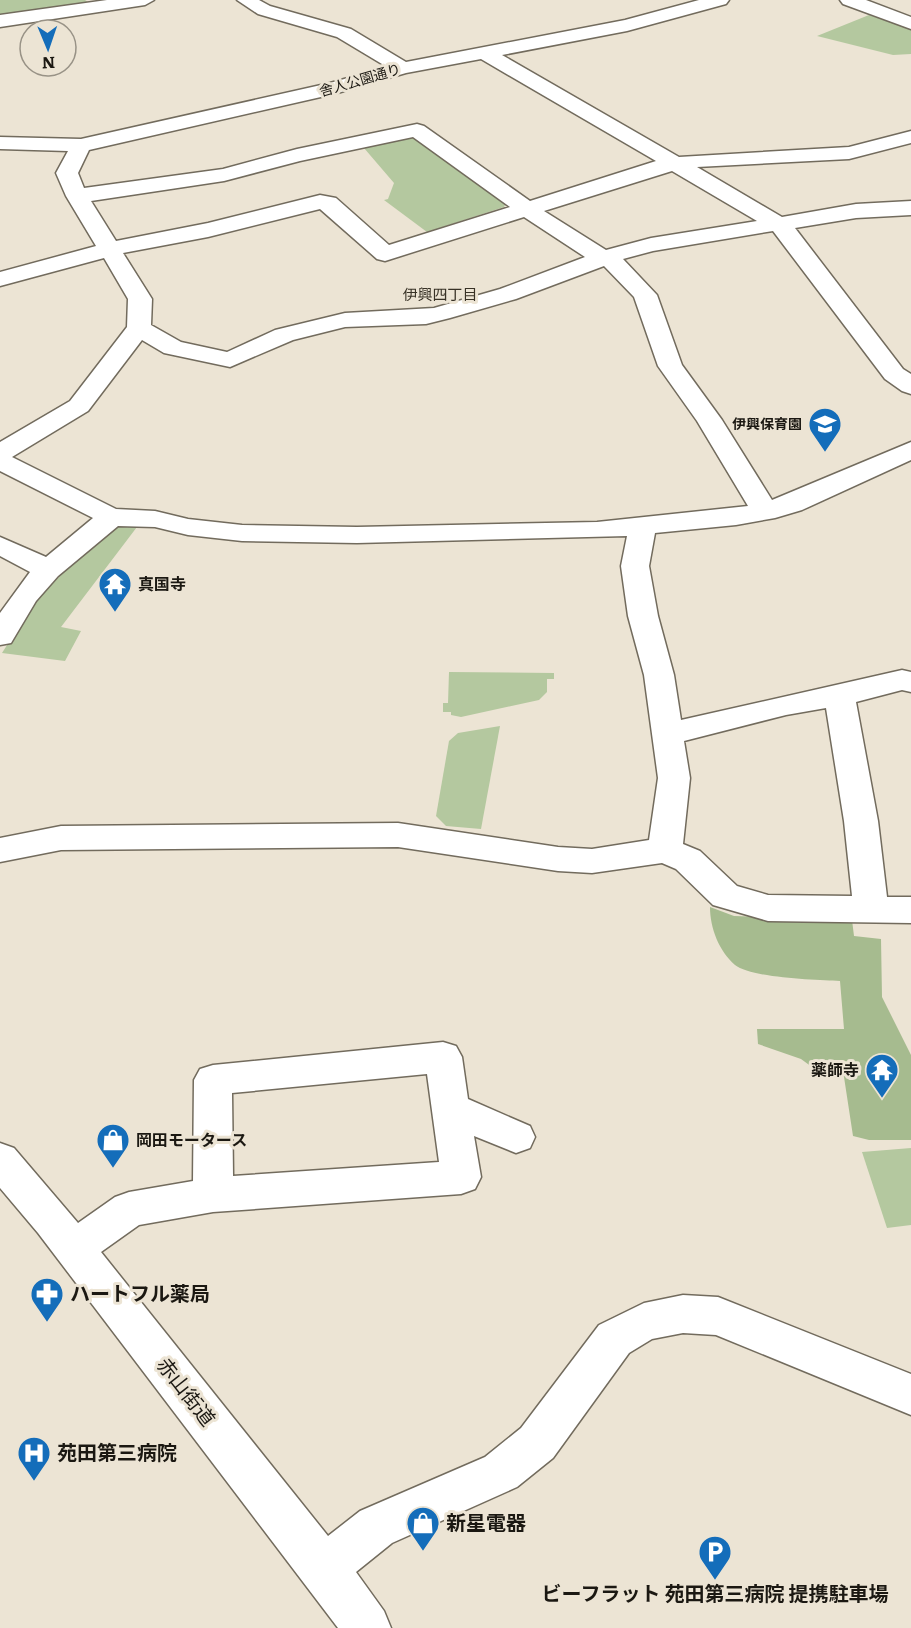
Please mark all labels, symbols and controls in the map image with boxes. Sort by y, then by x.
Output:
north arrow [18,18,78,78]
text: N [41,52,56,76]
street label: 舎人公園通り [317,58,403,100]
district label: 伊興四丁目 [402,282,478,305]
school or university icon: 伊興保育園 [807,406,843,453]
place label: 伊興保育園 [732,413,802,433]
temple icon: 真国寺 [97,566,133,613]
place label: 真国寺 [138,571,186,595]
temple icon: 薬師寺 [864,1052,900,1099]
place label: 薬師寺 [811,1057,859,1081]
shop icon: 岡田モータース [95,1122,131,1169]
place label: 岡田モータース [136,1127,247,1151]
pharmacy icon: ハートフル薬局 [29,1276,65,1323]
place label: ハートフル薬局 [70,1277,210,1307]
street label: 赤山街道 [151,1350,224,1432]
hospital icon: 苑田第三病院 [16,1435,52,1482]
place label: 苑田第三病院 [57,1436,177,1466]
shop icon: 新星電器 [405,1505,441,1552]
place label: 新星電器 [446,1506,526,1536]
parking icon: ビーフラット 苑田第三病院 提携駐車場 [697,1534,733,1581]
place label: ビーフラット 苑田第三病院 提携駐車場 [542,1577,888,1607]

